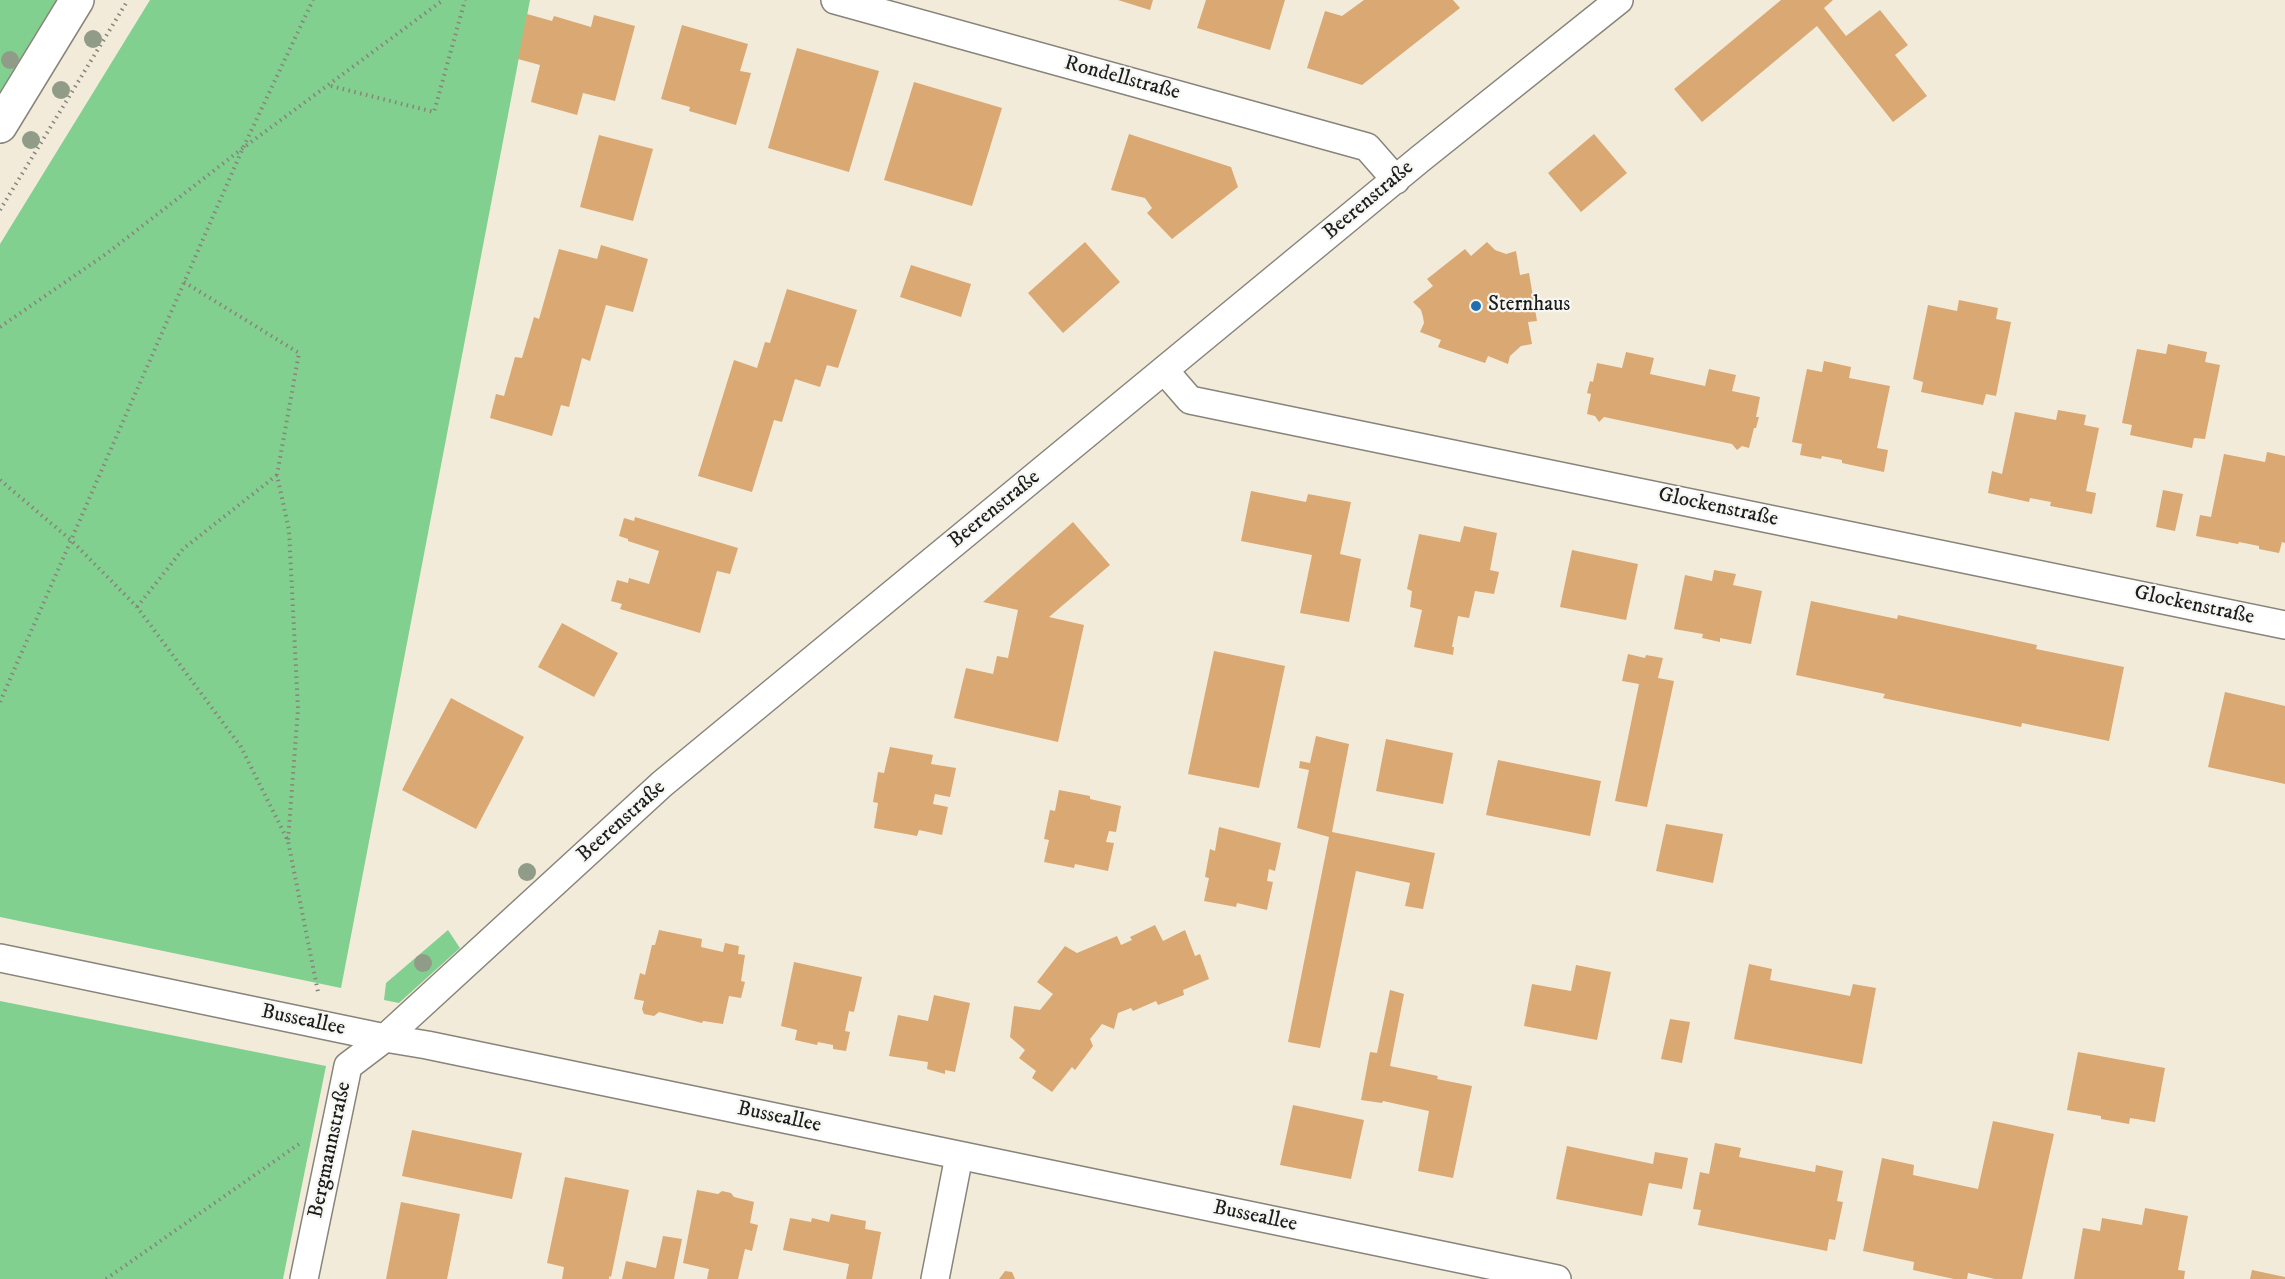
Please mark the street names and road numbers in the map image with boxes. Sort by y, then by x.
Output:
street label: Rondellstraße [1061,51,1183,107]
street label: Beerenstraße [1319,156,1419,246]
street label: Beerenstraße [944,466,1046,554]
street label: Glockenstraße [1656,483,1780,533]
street label: Glockenstraße [2132,581,2256,631]
street label: Beerenstraße [573,776,671,868]
street label: Busseallee [259,1000,347,1042]
street label: Bergmannstraße [304,1080,358,1220]
street label: Busseallee [735,1097,823,1139]
street label: Busseallee [1211,1196,1299,1238]

